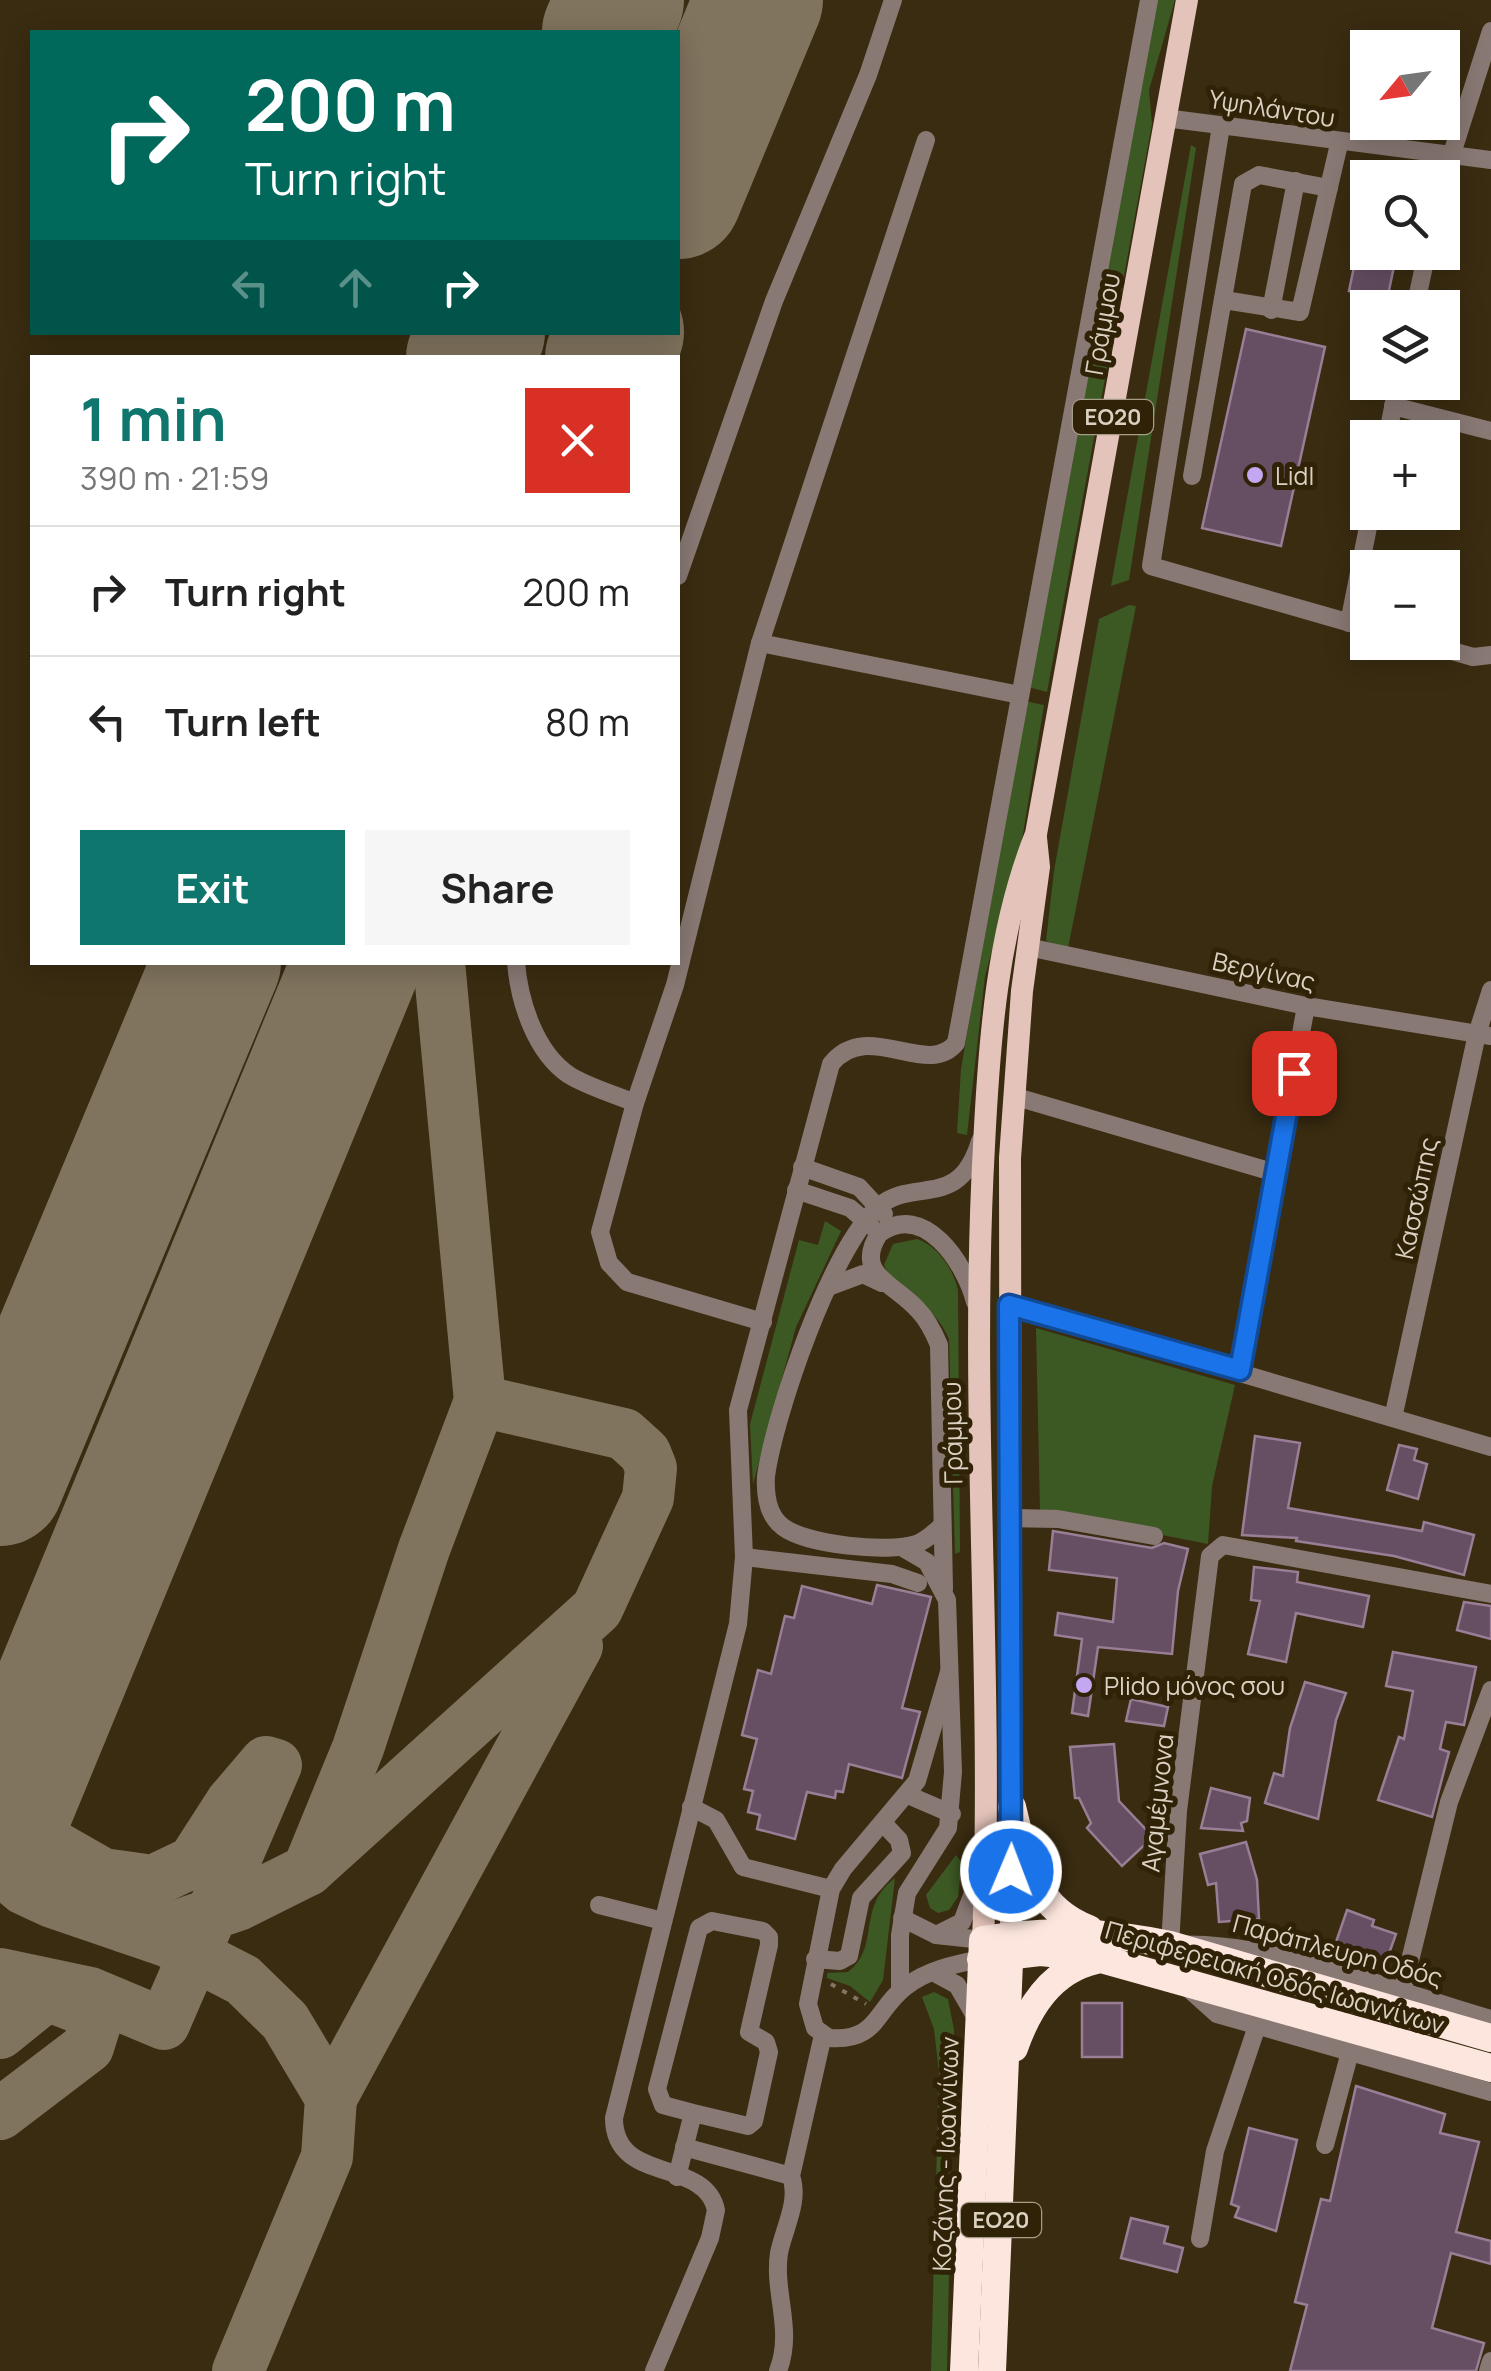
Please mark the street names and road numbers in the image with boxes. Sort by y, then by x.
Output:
street label: Υψηλάντου [1206,81,1338,135]
street label: Γράμμου [1076,270,1128,378]
road number: ΕΟ20 [1073,400,1153,434]
street label: Βεργίνας [1209,943,1319,999]
street label: Κασσώπης [1386,1134,1446,1262]
street label: Γράμμου [934,1381,970,1485]
street label: Αγαμέμνονα [1132,1732,1182,1874]
street label: Παράπλευρη Οδός [1229,1905,1447,1995]
street label: Περιφερειακή Οδός Ιωαννίνων [1101,1912,1449,2042]
street label: Κοζάνης - Ιωαννίνων [923,2036,967,2272]
road number: ΕΟ20 [961,2203,1041,2237]

